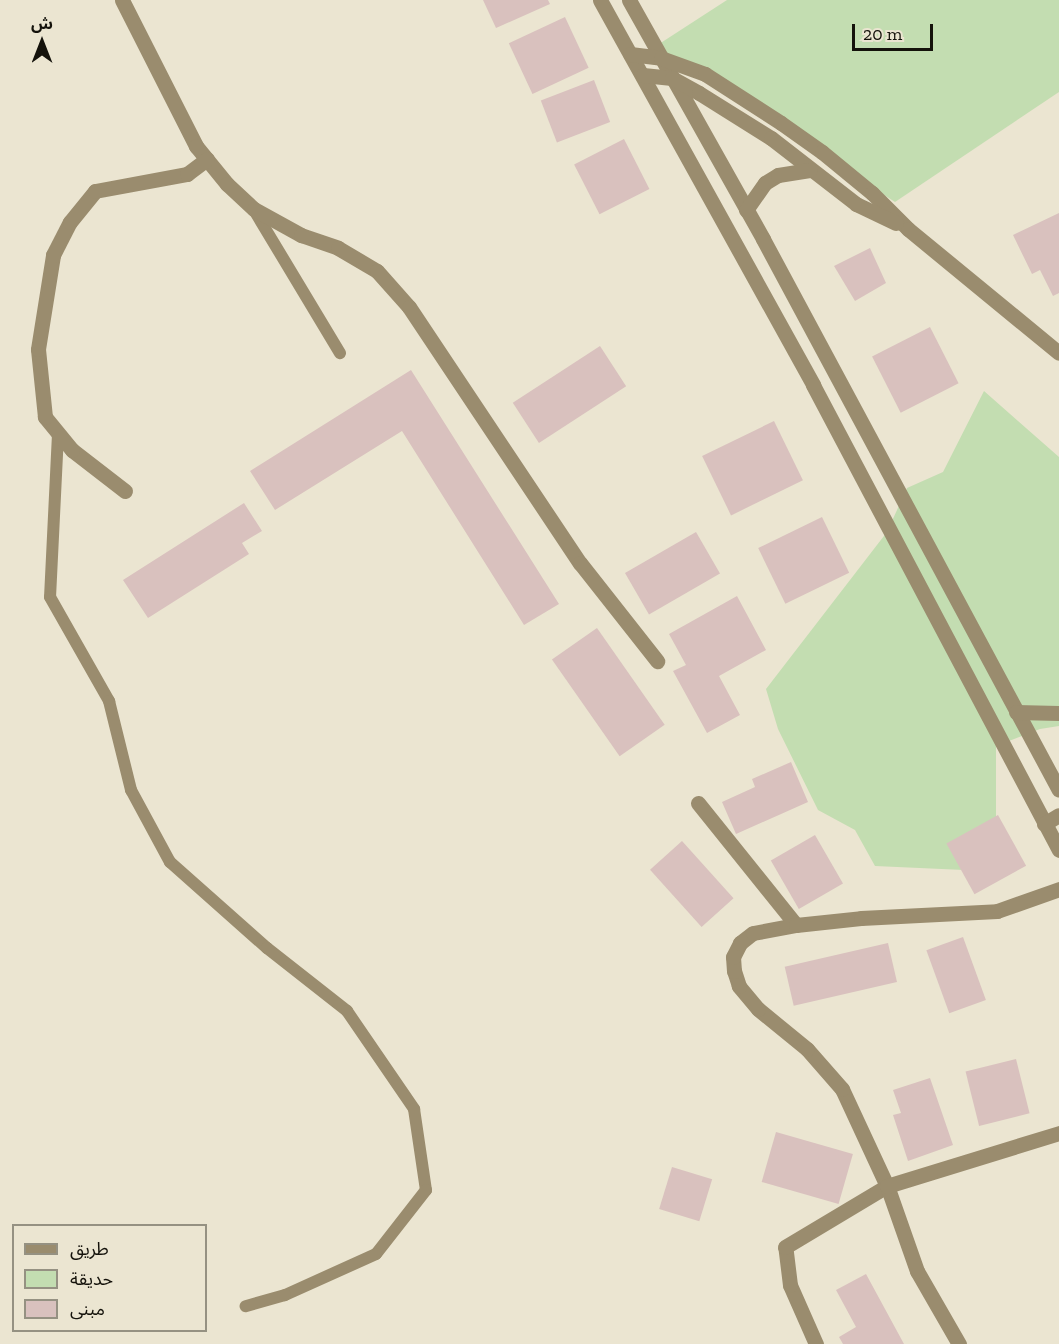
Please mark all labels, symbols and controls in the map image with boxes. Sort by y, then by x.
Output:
north arrow [12,12,72,72]
scale bar [855,12,936,50]
text: ش [31,14,53,33]
text: 20 m [863,23,902,45]
legend [12,1224,207,1332]
text: طريق [70,1238,109,1260]
text: حديقة [70,1268,113,1290]
text: مبنى [70,1298,105,1320]

